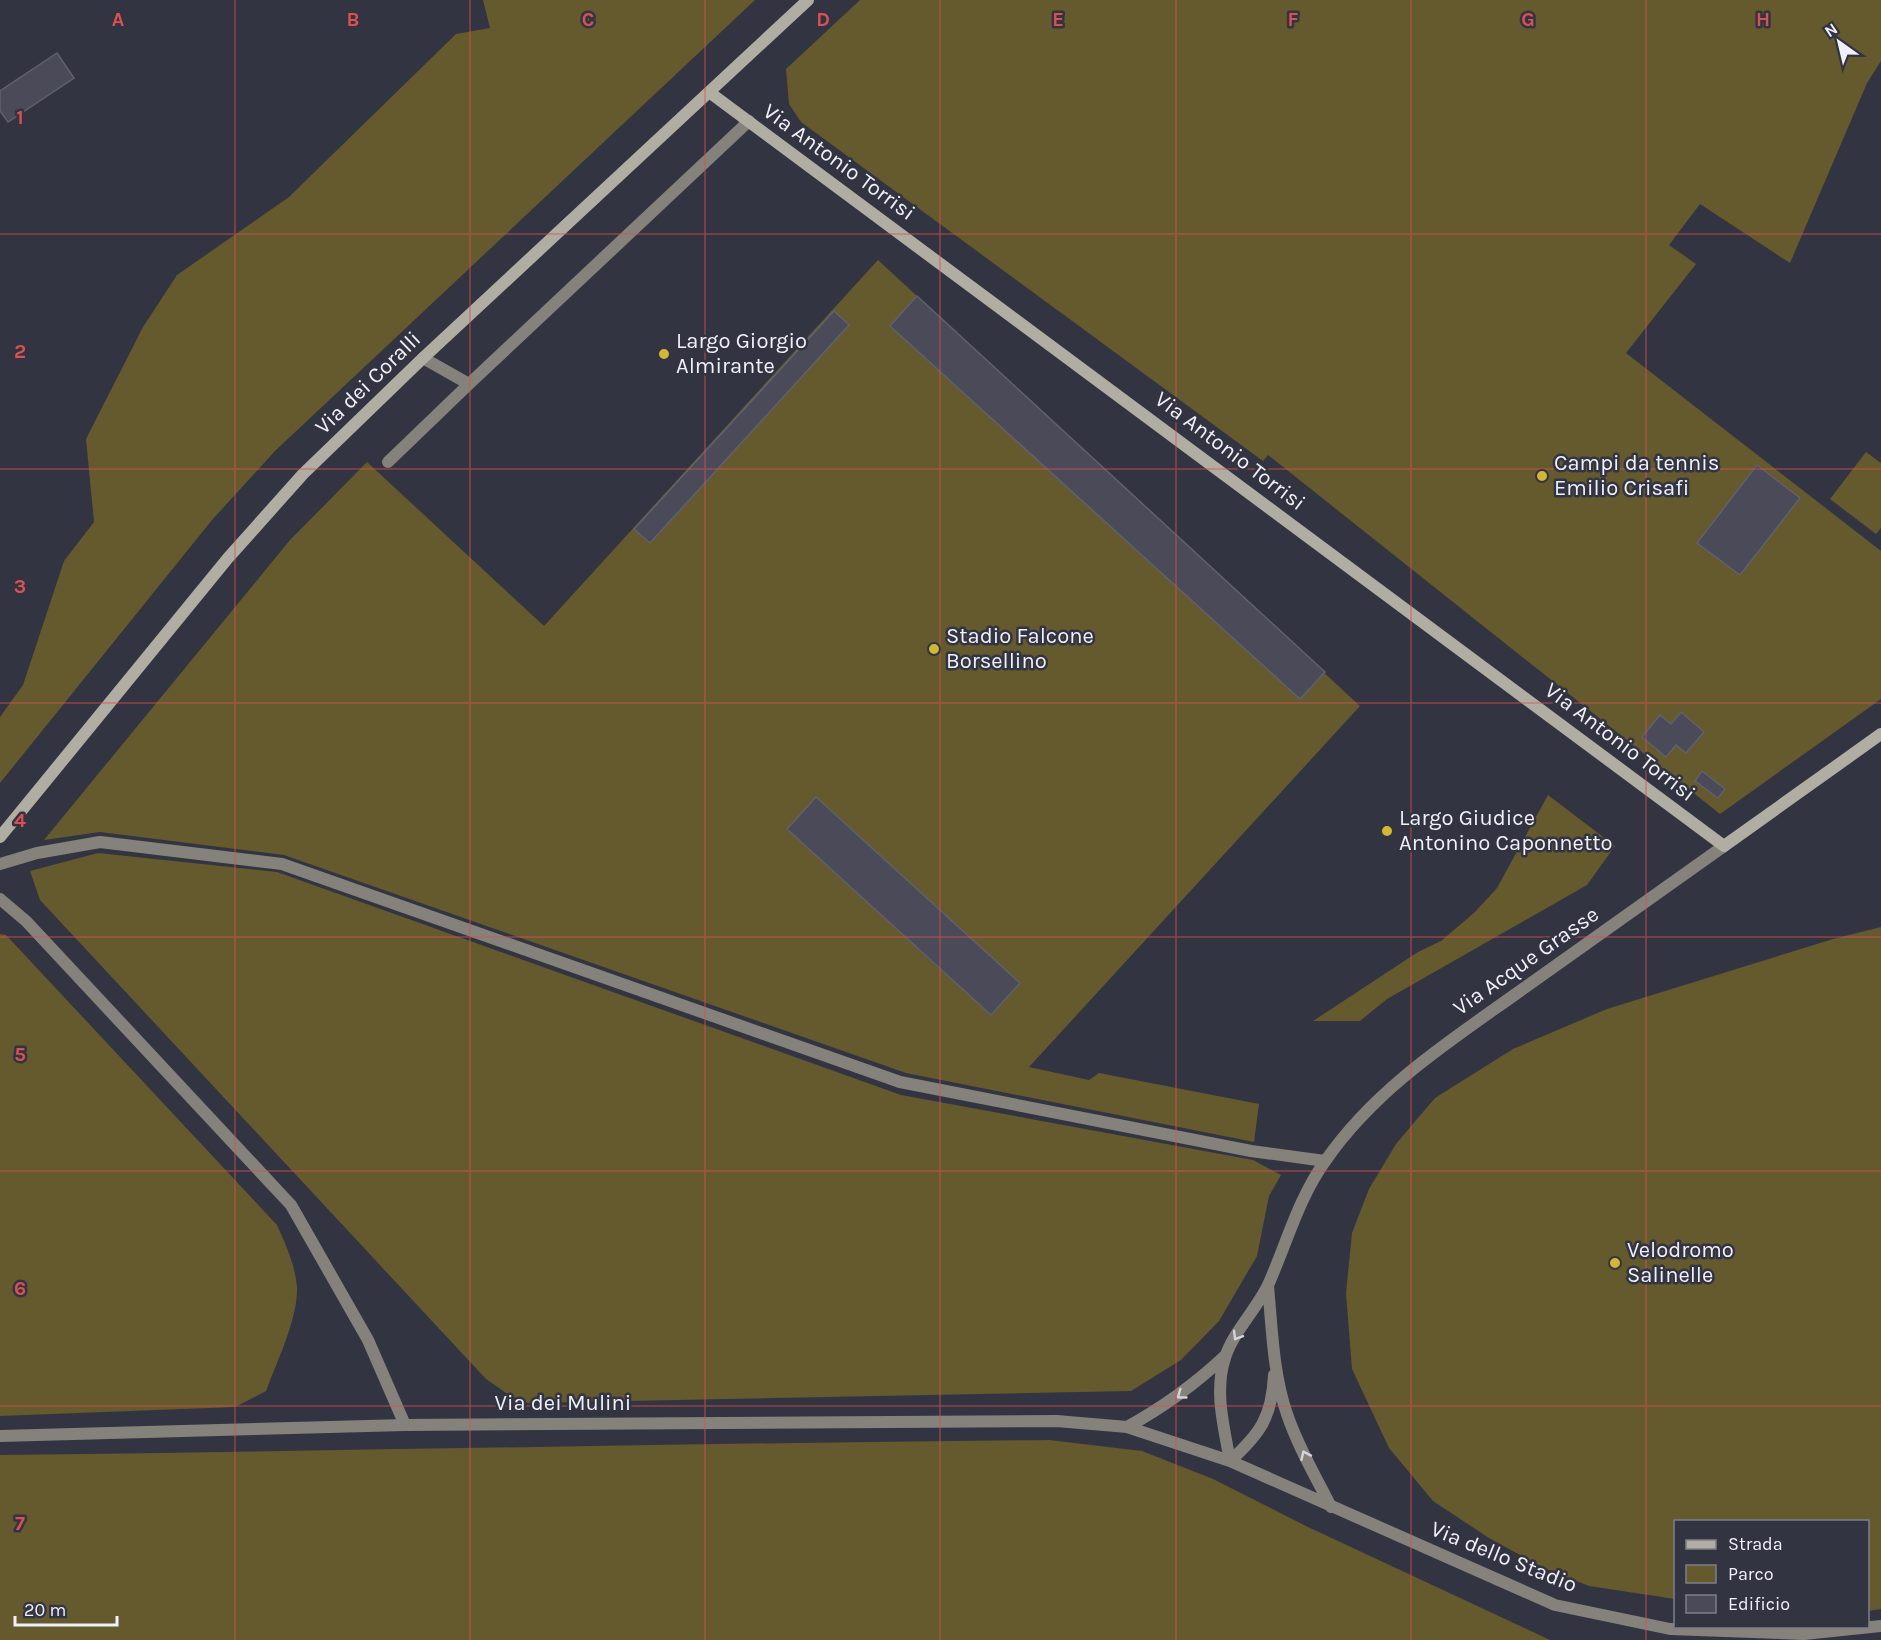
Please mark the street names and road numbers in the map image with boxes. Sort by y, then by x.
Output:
street label: Via Antonio Torrisi [758,98,920,226]
street label: Via dei Coralli [310,326,426,440]
street label: Via Antonio Torrisi [1150,386,1310,516]
street label: Via Antonio Torrisi [1540,677,1700,807]
street label: Via Acque Grasse [1448,901,1604,1021]
street label: Via dei Mulini [495,1390,631,1416]
street label: Via dello Stadio [1427,1516,1581,1598]

